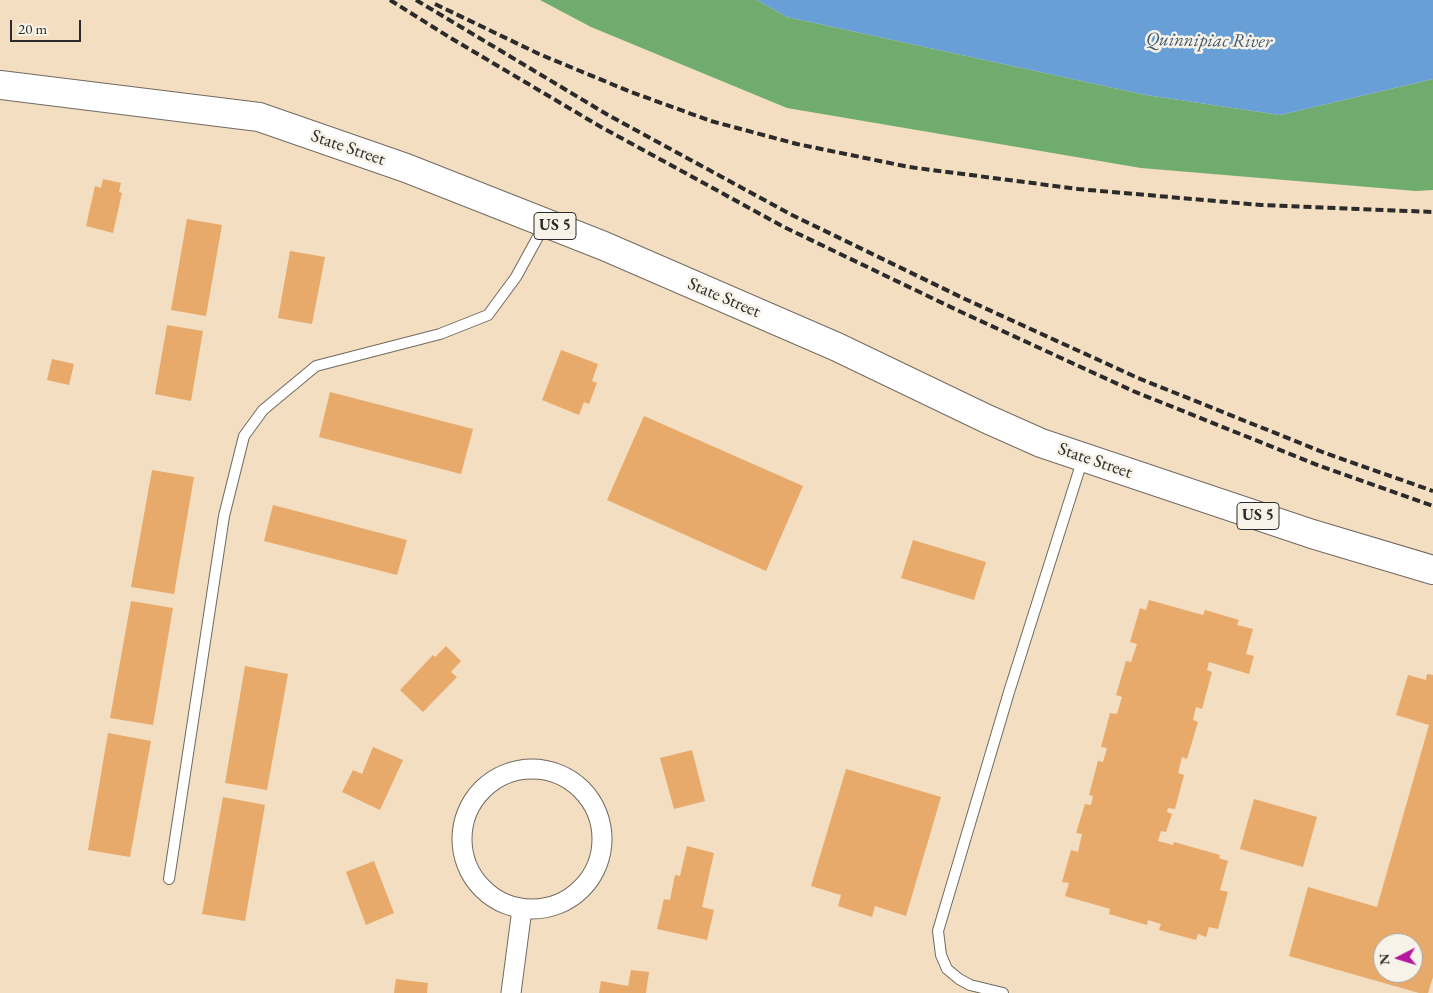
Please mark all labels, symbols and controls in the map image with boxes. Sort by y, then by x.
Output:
scale bar [12,10,84,42]
text: 20 m [18,19,47,38]
water label: Quinnipiac River [1146,29,1272,53]
street label: State Street [308,125,388,171]
road number: US 5 [534,212,576,240]
street label: State Street [684,273,764,323]
street label: State Street [1055,438,1135,484]
road number: US 5 [1237,502,1279,530]
north arrow [1373,933,1423,983]
text: N [1375,953,1394,966]

